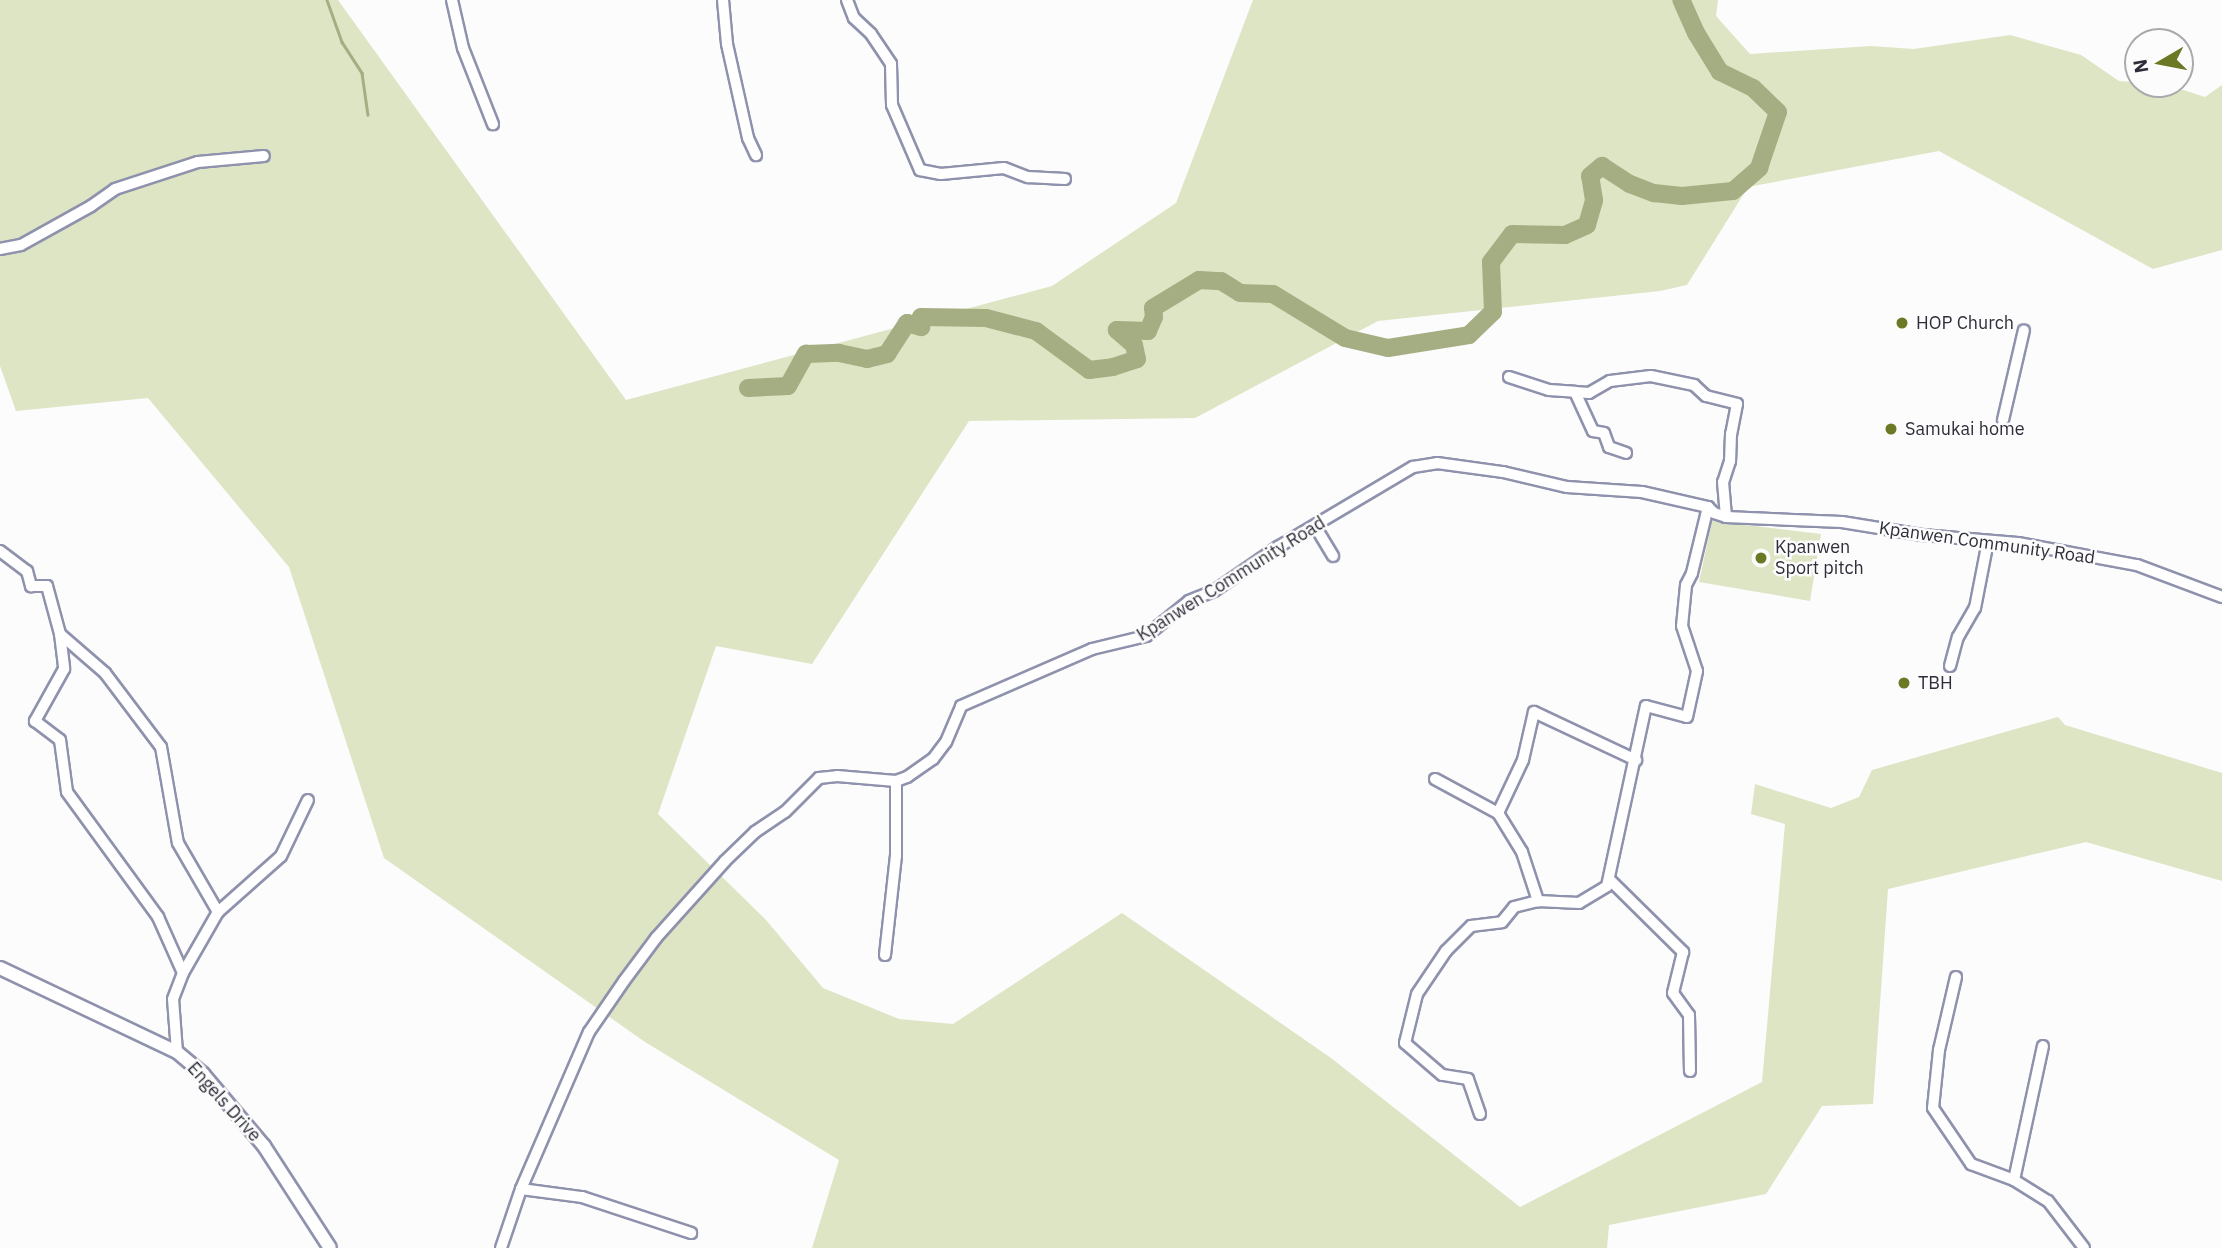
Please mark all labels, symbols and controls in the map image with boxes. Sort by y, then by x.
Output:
north arrow [2124,28,2194,98]
text: N [2127,57,2153,75]
place label: HOP Church [1916,312,2014,334]
marker: HOP Church [1894,315,1910,331]
place label: Samukai home [1905,418,2025,440]
marker: Samukai home [1883,421,1899,437]
street label: Kpanwen Community Road [1133,512,1329,646]
street label: Kpanwen Community Road [1878,517,2096,569]
place label: Kpanwen Sport pitch [1775,537,1864,580]
marker: Kpanwen Sport pitch [1753,550,1769,566]
place label: TBH [1918,672,1953,694]
marker: TBH [1896,675,1912,691]
street label: Engels Drive [183,1058,265,1146]

